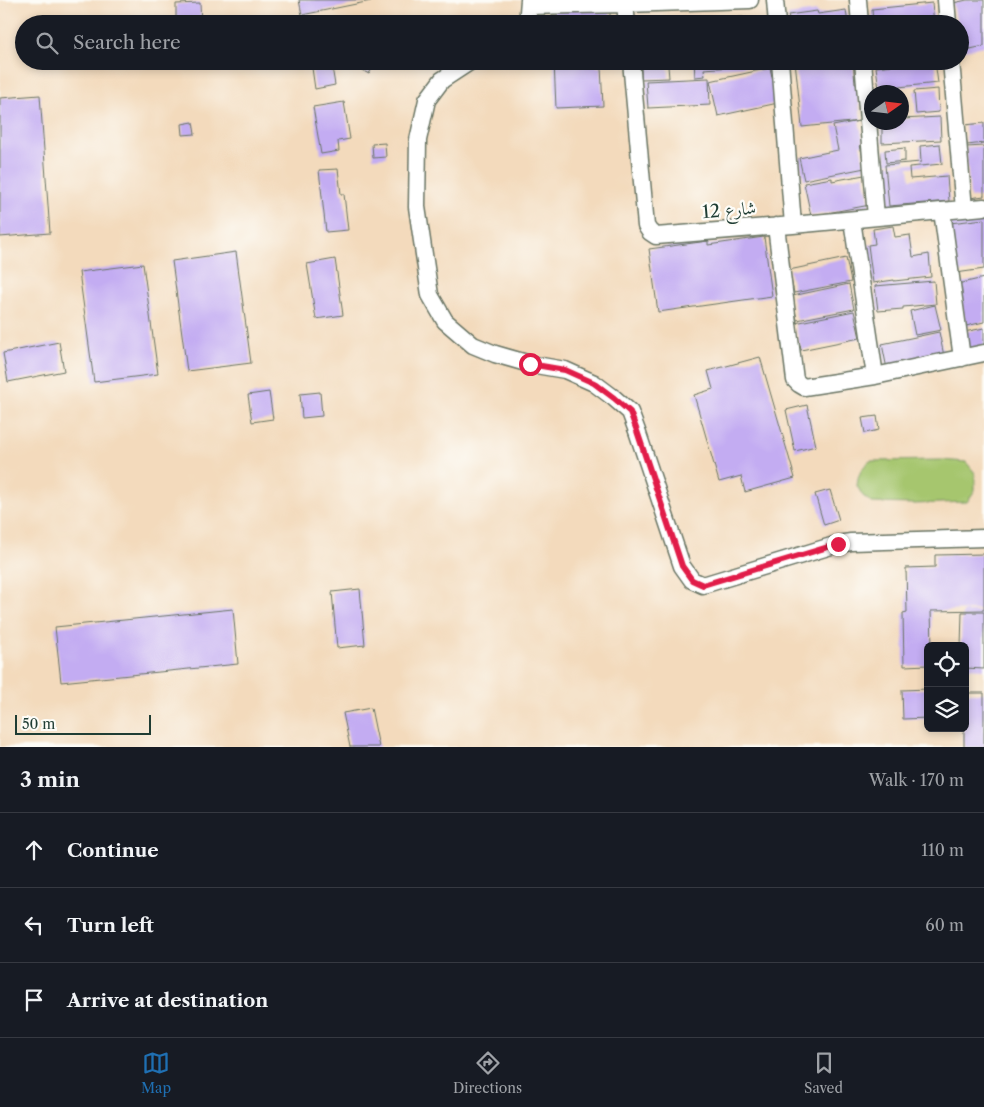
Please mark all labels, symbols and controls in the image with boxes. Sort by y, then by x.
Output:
search box [15,15,969,70]
icon: search [33,29,61,57]
text: Search here [73,31,181,54]
north arrow [864,85,909,130]
street label: شارع 12 [701,197,757,227]
route start [519,353,542,376]
route end [827,533,850,556]
map controls [924,642,969,732]
button: locate [924,642,969,687]
button: layers [924,687,969,732]
scale bar [15,712,151,735]
text: 50 m [22,715,55,733]
text: 3 min [20,767,80,792]
text: Walk · 170 m [869,770,964,790]
icon: ahead [20,836,48,864]
text: Continue [67,839,159,862]
text: 110 m [921,840,964,860]
icon: left [20,911,48,939]
text: Turn left [67,914,154,937]
text: 60 m [925,915,964,935]
icon: arrive [20,986,48,1014]
text: Arrive at destination [67,989,268,1012]
tab: Map [141,1049,171,1097]
tab: Directions [453,1049,522,1097]
tab: Saved [804,1049,843,1097]

